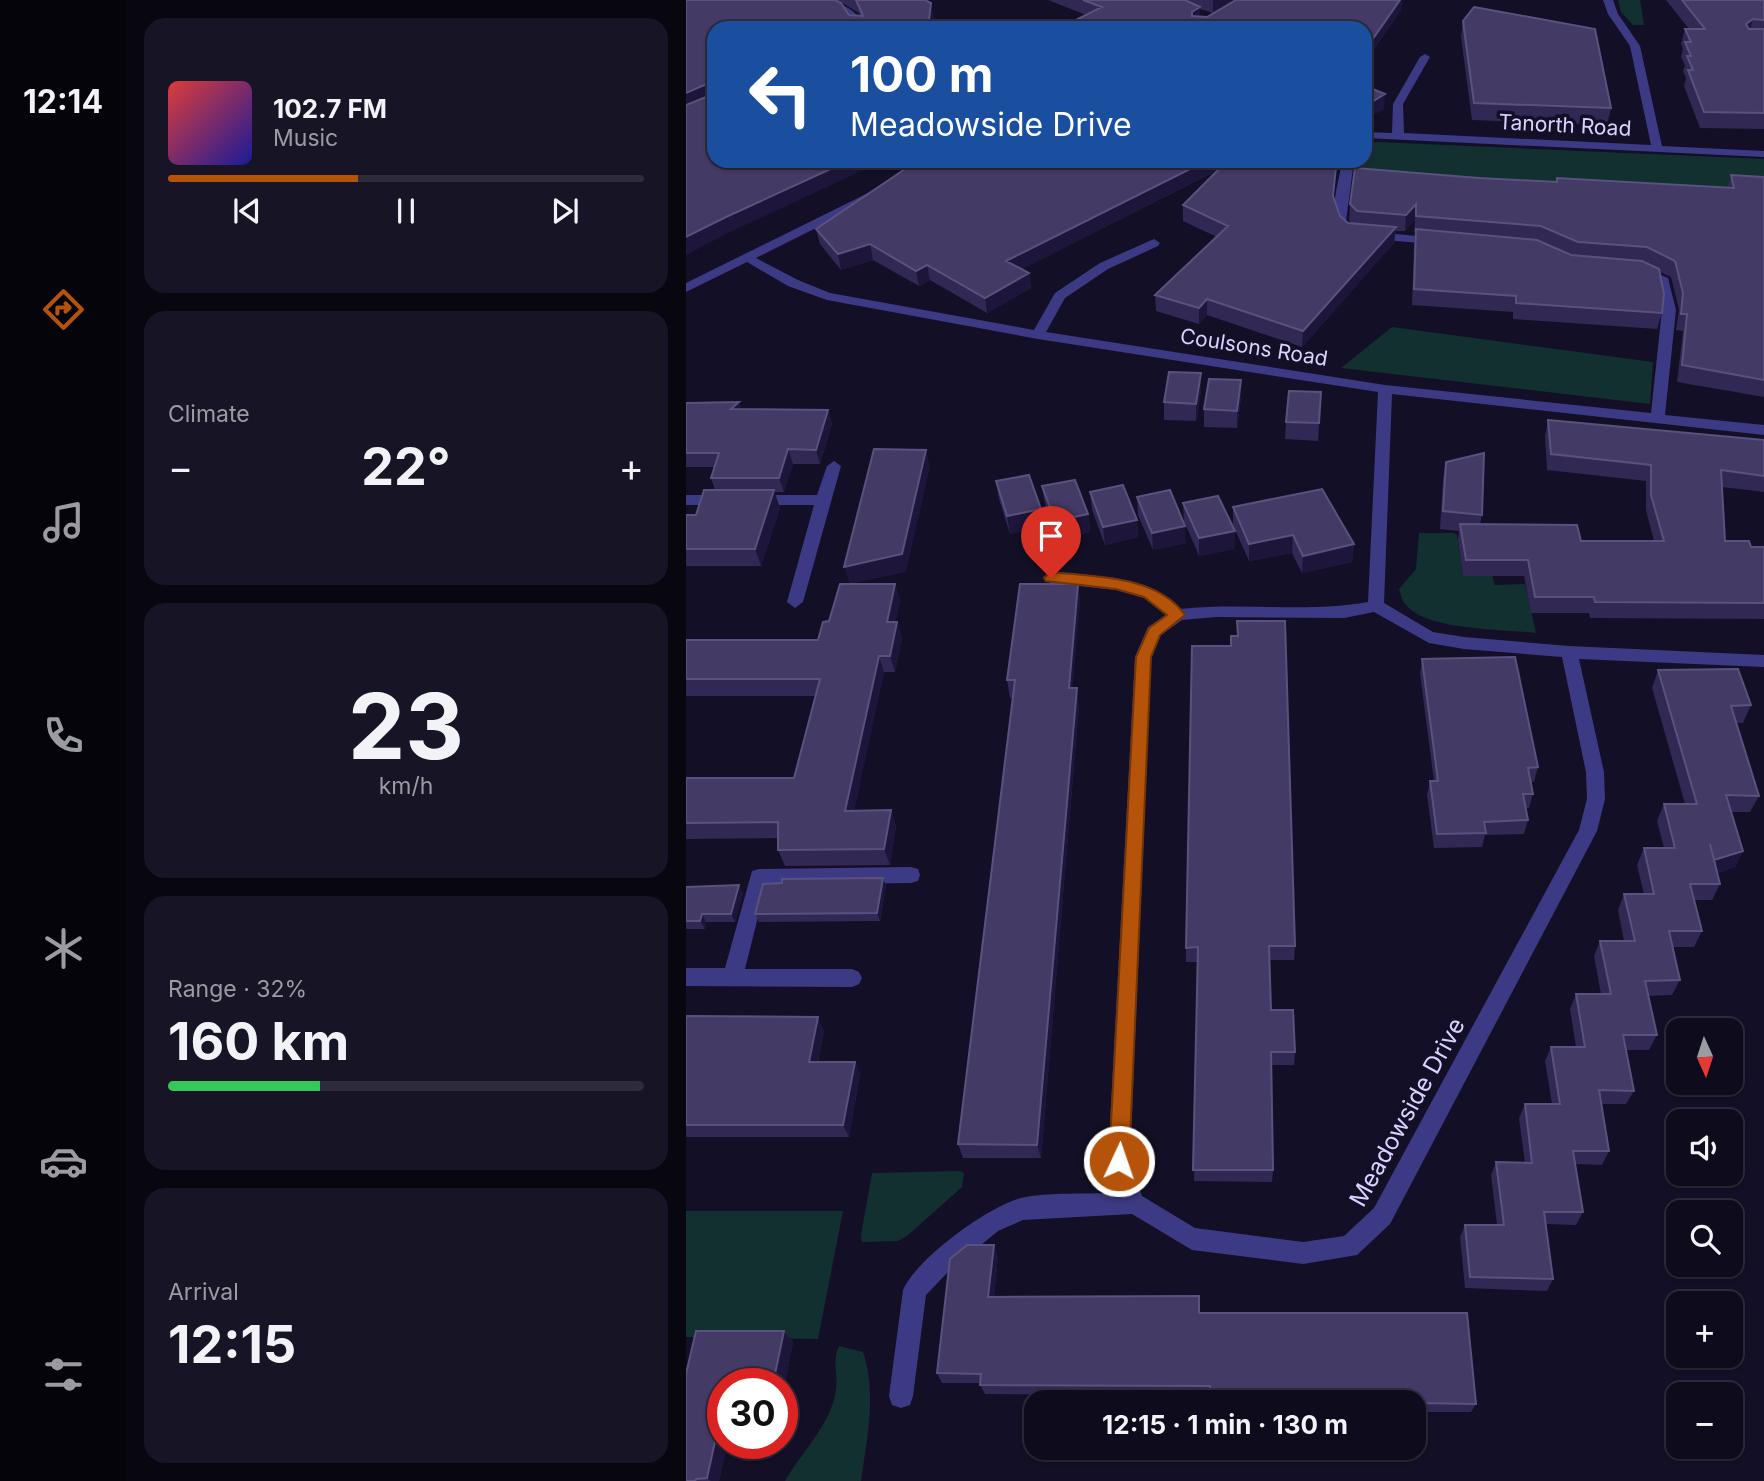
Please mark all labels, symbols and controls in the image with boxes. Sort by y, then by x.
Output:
text: 100 m [850,45,994,104]
icon: left [735,49,826,140]
text: 12:14 [23,82,103,121]
text: 102.7 FM [273,93,387,124]
text: Meadowside Drive [850,105,1132,144]
street label: Tanorth Road [1498,109,1632,141]
text: Music [273,124,338,152]
icon: previous [228,192,266,230]
icon: pause [387,192,425,230]
icon: next [546,192,584,230]
icon: directions [39,285,88,334]
street label: Coulsons Road [1178,323,1330,371]
text: Climate [168,400,250,428]
text: 22° [361,435,451,498]
text: − [168,444,193,490]
text: + [619,444,644,490]
icon: music [39,498,88,547]
pin [1021,506,1081,578]
icon: arrive [1032,517,1070,555]
text: 23 [348,671,464,781]
icon: phone [39,711,88,760]
text: km/h [379,772,433,800]
icon: climate [39,924,88,973]
text: Range · 32% [168,975,307,1003]
text: 160 km [168,1010,349,1073]
street label: Meadowside Drive [1343,1013,1471,1211]
north arrow [1666,1018,1743,1096]
map controls [1666,1018,1743,1459]
button: sound [1666,1109,1743,1186]
position arrow [1082,1124,1156,1198]
icon: car [39,1137,88,1186]
button: search [1666,1200,1743,1277]
text: Arrival [168,1278,239,1306]
button: + [1666,1291,1743,1368]
text: 12:15 [168,1313,296,1376]
icon: filters [39,1350,88,1399]
speed limit sign: 30 [707,1368,798,1459]
button: − [1666,1382,1743,1459]
text: 12:15 · 1 min · 130 m [1102,1409,1348,1440]

